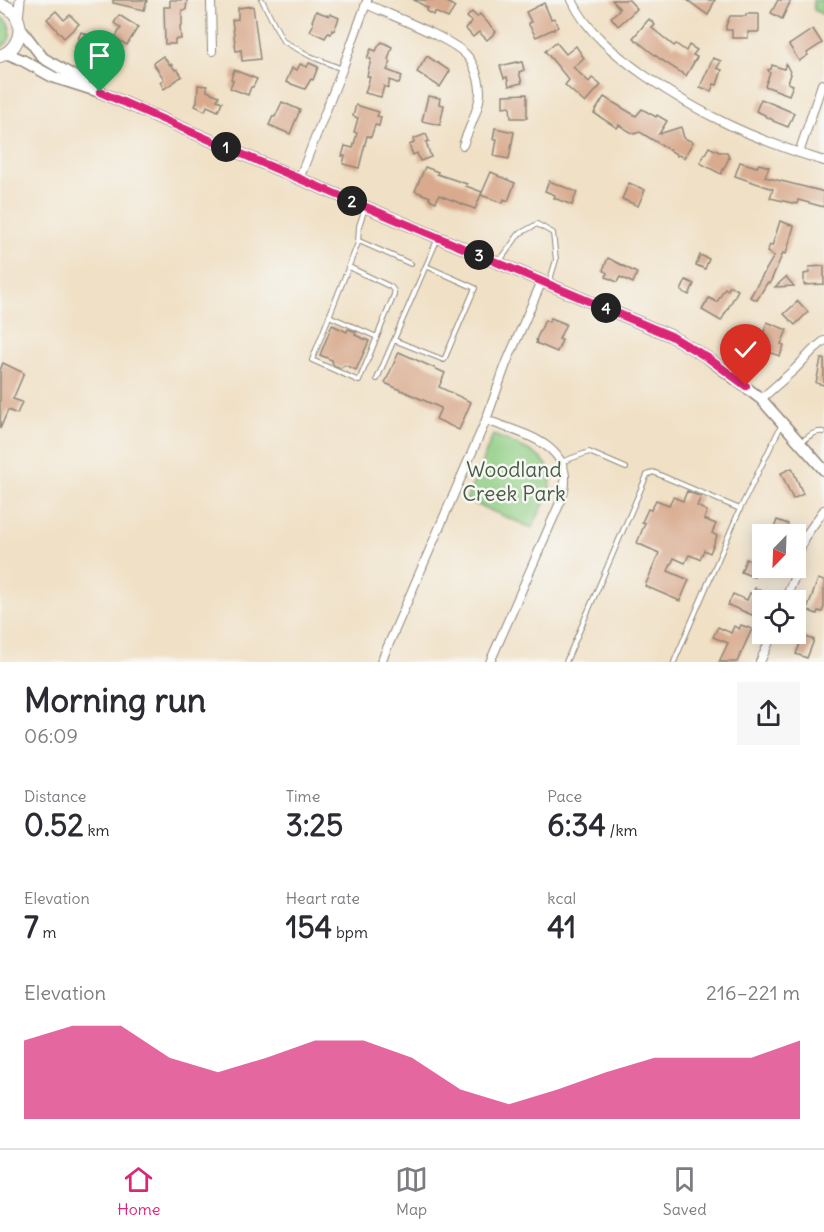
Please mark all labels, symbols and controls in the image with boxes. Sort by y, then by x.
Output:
pin [74,30,125,92]
icon: arrive [83,39,116,72]
pin: 1 [211,132,241,162]
text: 1 [223,137,229,157]
pin: 2 [337,186,367,216]
text: 2 [348,191,356,211]
pin: 3 [464,240,494,270]
text: 3 [474,245,484,265]
pin: 4 [591,293,621,323]
text: 4 [601,298,611,318]
pin [720,324,771,386]
icon: check [729,333,762,366]
park label: Woodland Creek Park [462,456,566,507]
north arrow [752,524,806,578]
map controls [752,524,806,644]
button: locate [752,590,806,644]
text: Morning run [24,679,206,721]
button: share [737,682,800,745]
text: 06:09 [24,723,78,748]
text: Distance [24,786,86,806]
text: Time [286,786,320,806]
text: Pace [547,786,582,806]
text: 0.52 [24,806,84,844]
text: 3:25 [286,806,343,844]
text: 6:34 [547,806,606,844]
text: km [84,820,110,840]
text: /km [606,820,638,840]
text: Elevation [24,888,90,908]
text: Heart rate [286,888,360,908]
text: kcal [547,888,576,908]
text: 7 [24,908,39,946]
text: 154 [286,908,332,946]
text: 41 [547,908,576,946]
text: m [39,922,57,942]
text: bpm [332,922,368,942]
text: Elevation [24,980,106,1005]
text: 216–221 m [706,980,800,1005]
tab: Home [117,1163,160,1219]
tab: Map [395,1163,428,1219]
tab: Saved [663,1163,707,1219]

